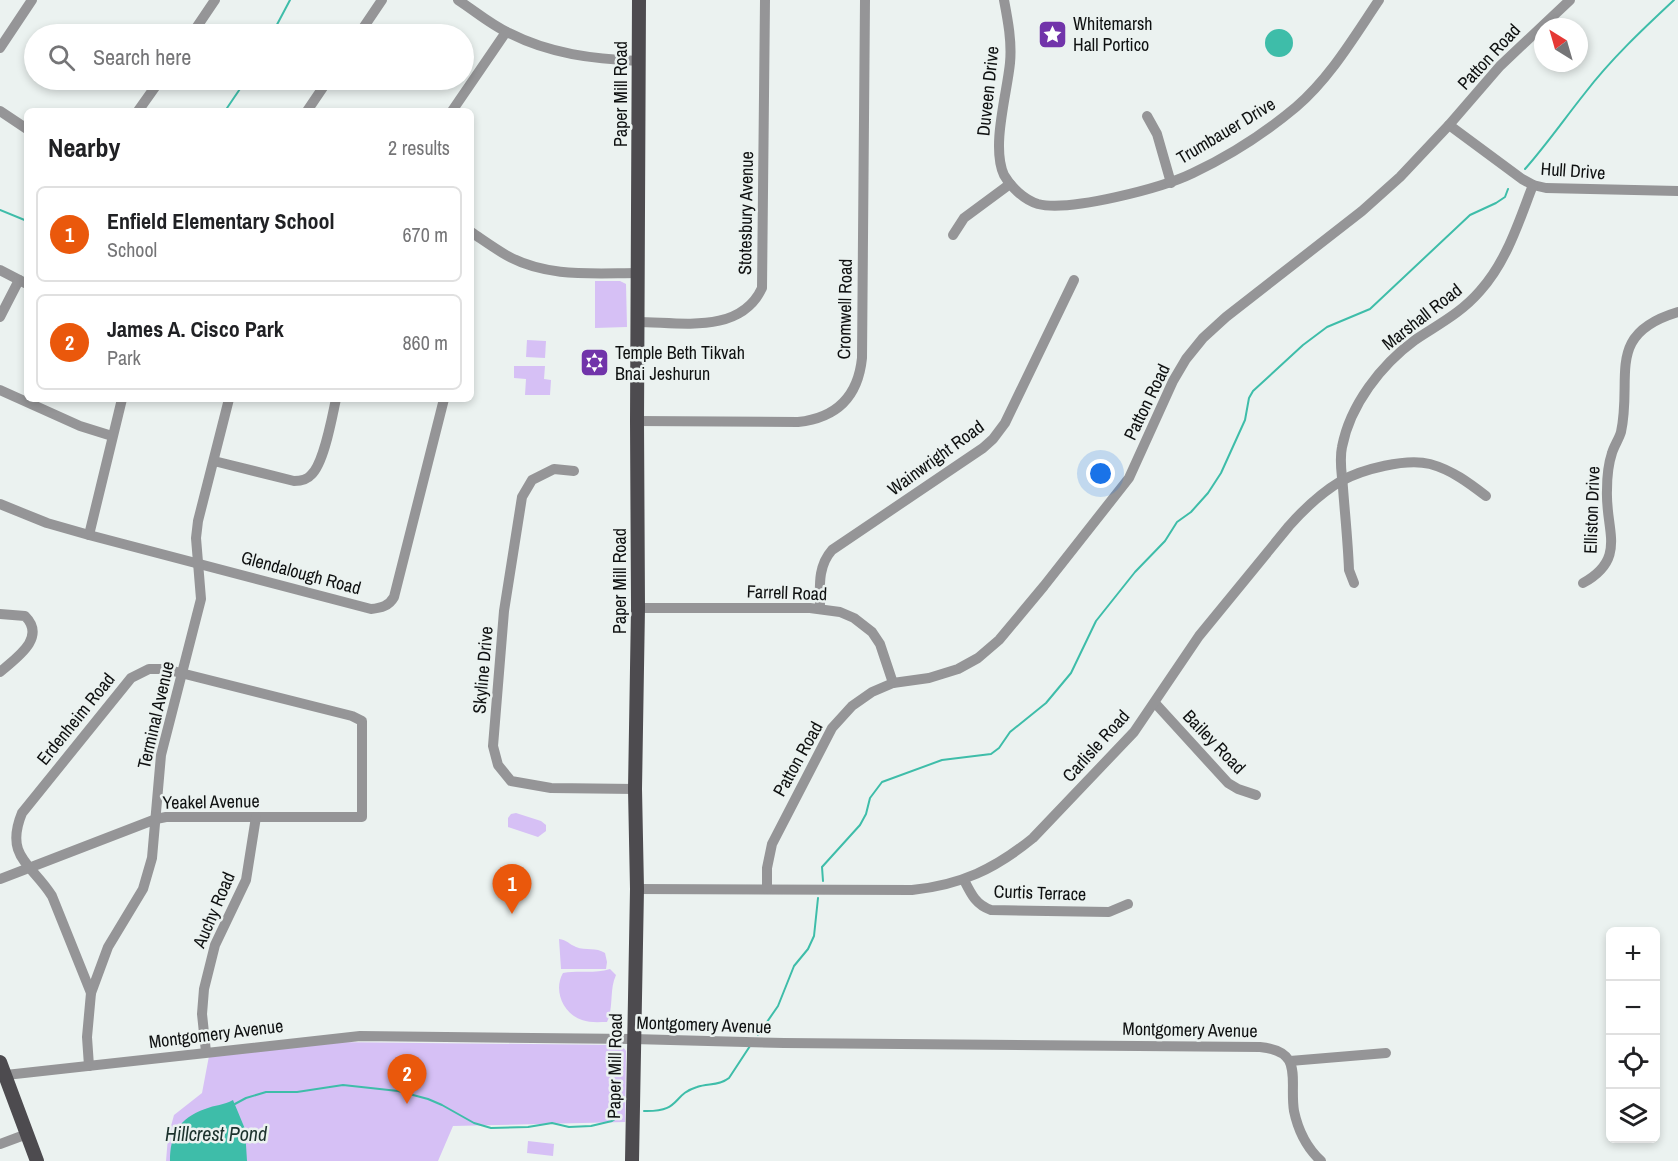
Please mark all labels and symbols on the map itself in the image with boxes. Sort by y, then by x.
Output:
place label: Whitemarsh Hall Portico [1073,11,1153,57]
place icon: Whitemarsh Hall Portico [1036,18,1068,50]
street label: Patton Road [1452,18,1526,95]
north arrow [1534,18,1588,72]
street label: Paper Mill Road [608,41,633,147]
street label: Duveen Drive [970,45,1005,137]
street label: Trumbauer Drive [1172,91,1280,170]
street label: Stotesbury Avenue [732,151,759,275]
street label: Hull Drive [1540,156,1606,185]
street label: Cromwell Road [831,258,858,360]
street label: Marshall Road [1377,277,1467,356]
place label: Temple Beth Tikvah Bnai Jeshurun [615,340,745,386]
synagogue icon: Temple Beth Tikvah Bnai Jeshurun [578,347,610,379]
street label: Patton Road [1117,359,1176,444]
street label: Wainwright Road [882,414,989,501]
your location [1086,459,1115,488]
street label: Elliston Drive [1577,466,1606,554]
street label: Paper Mill Road [607,528,632,634]
street label: Glendalough Road [238,545,364,601]
street label: Farrell Road [746,579,828,606]
street label: Skyline Drive [466,625,499,715]
street label: Terminal Avenue [131,659,180,771]
street label: Erdenheim Road [31,667,120,770]
street label: Carlisle Road [1056,704,1135,787]
street label: Bailey Road [1177,704,1251,779]
street label: Patton Road [767,717,828,801]
street label: Yeakel Avenue [162,788,260,815]
pin: 1 [492,864,532,914]
street label: Auchy Road [186,868,241,953]
street label: Curtis Terrace [993,878,1087,907]
street label: Montgomery Avenue [636,1010,772,1039]
street label: Montgomery Avenue [147,1013,285,1054]
street label: Paper Mill Road [601,1013,628,1119]
street label: Montgomery Avenue [1122,1016,1258,1043]
pin: 2 [388,1054,426,1104]
water label: Hillcrest Pond [165,1120,268,1147]

